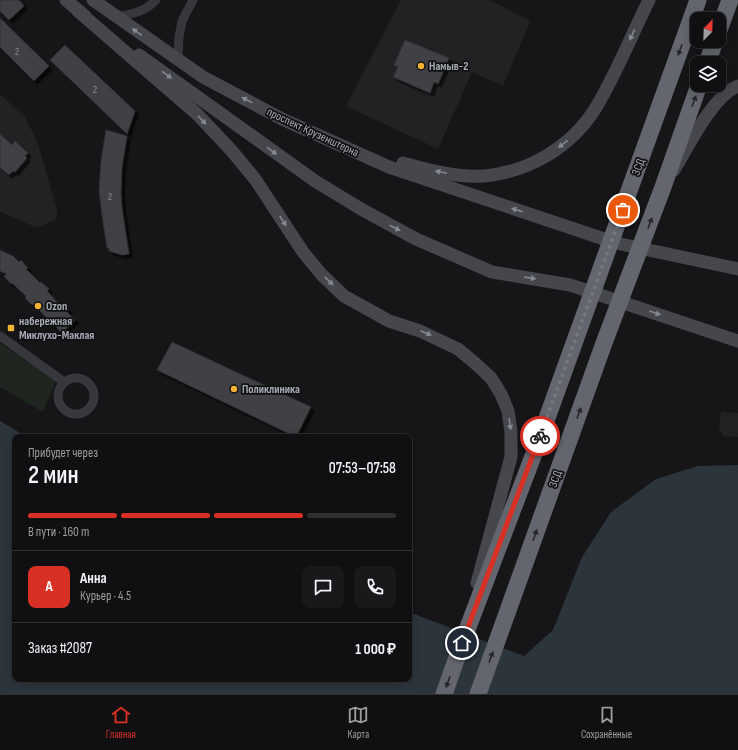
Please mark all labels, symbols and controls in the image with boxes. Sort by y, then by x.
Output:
north arrow [690,12,726,48]
map controls [690,12,726,92]
one-way arrow [132,28,143,36]
one-way arrow [629,29,635,41]
one-way arrow [676,44,682,56]
house number: 2 [15,46,19,58]
button: layers [690,56,726,92]
place label: Намыв-2 [429,59,469,74]
marker: Намыв-2 [416,61,426,71]
one-way arrow [162,71,172,79]
house number: 2 [93,84,97,96]
one-way arrow [691,94,697,106]
one-way arrow [242,97,253,104]
street label: проспект Крузенштерна [264,105,362,161]
one-way arrow [197,115,207,125]
one-way arrow [558,139,569,148]
one-way arrow [267,147,278,155]
street label: ЗСД [629,156,648,178]
one-way arrow [435,169,447,175]
house number: 2 [108,191,112,203]
pin [606,193,640,227]
icon: bag [612,199,634,221]
one-way arrow [511,207,523,213]
one-way arrow [279,216,287,226]
one-way arrow [647,216,653,228]
one-way arrow [389,225,400,232]
one-way arrow [524,275,536,281]
one-way arrow [324,276,334,286]
place label: Ozon [46,299,67,314]
marker: Ozon [33,301,43,311]
one-way arrow [649,310,661,316]
place label: набережная Миклухо-Маклая [19,314,94,343]
marker: набережная Миклухо-Маклая [6,323,16,333]
one-way arrow [421,331,433,337]
place label: Поликлиника [242,382,300,397]
marker: Поликлиника [229,384,239,394]
one-way arrow [576,406,582,418]
courier [520,416,560,456]
one-way arrow [507,418,513,430]
icon: bike [529,425,551,447]
text: Прибудет через [28,445,98,461]
text: 07:53–07:58 [329,459,396,478]
text: 2 мин [28,460,79,491]
street label: ЗСД [546,469,565,490]
text: В пути · 160 m [28,524,89,540]
one-way arrow [533,529,539,541]
button: chat [302,566,344,608]
button: phone [354,566,396,608]
text: Анна [80,569,107,588]
text: А [45,577,53,596]
text: Курьер · 4.5 [80,588,131,604]
pin [445,626,479,660]
icon: home [451,632,473,654]
text: Заказ #2087 [28,639,92,658]
text: 1 000 ₽ [355,640,396,659]
one-way arrow [489,651,495,663]
one-way arrow [445,677,451,689]
tab: Главная [106,704,136,741]
tab: Карта [347,704,369,741]
tab: Сохранённые [581,704,632,741]

